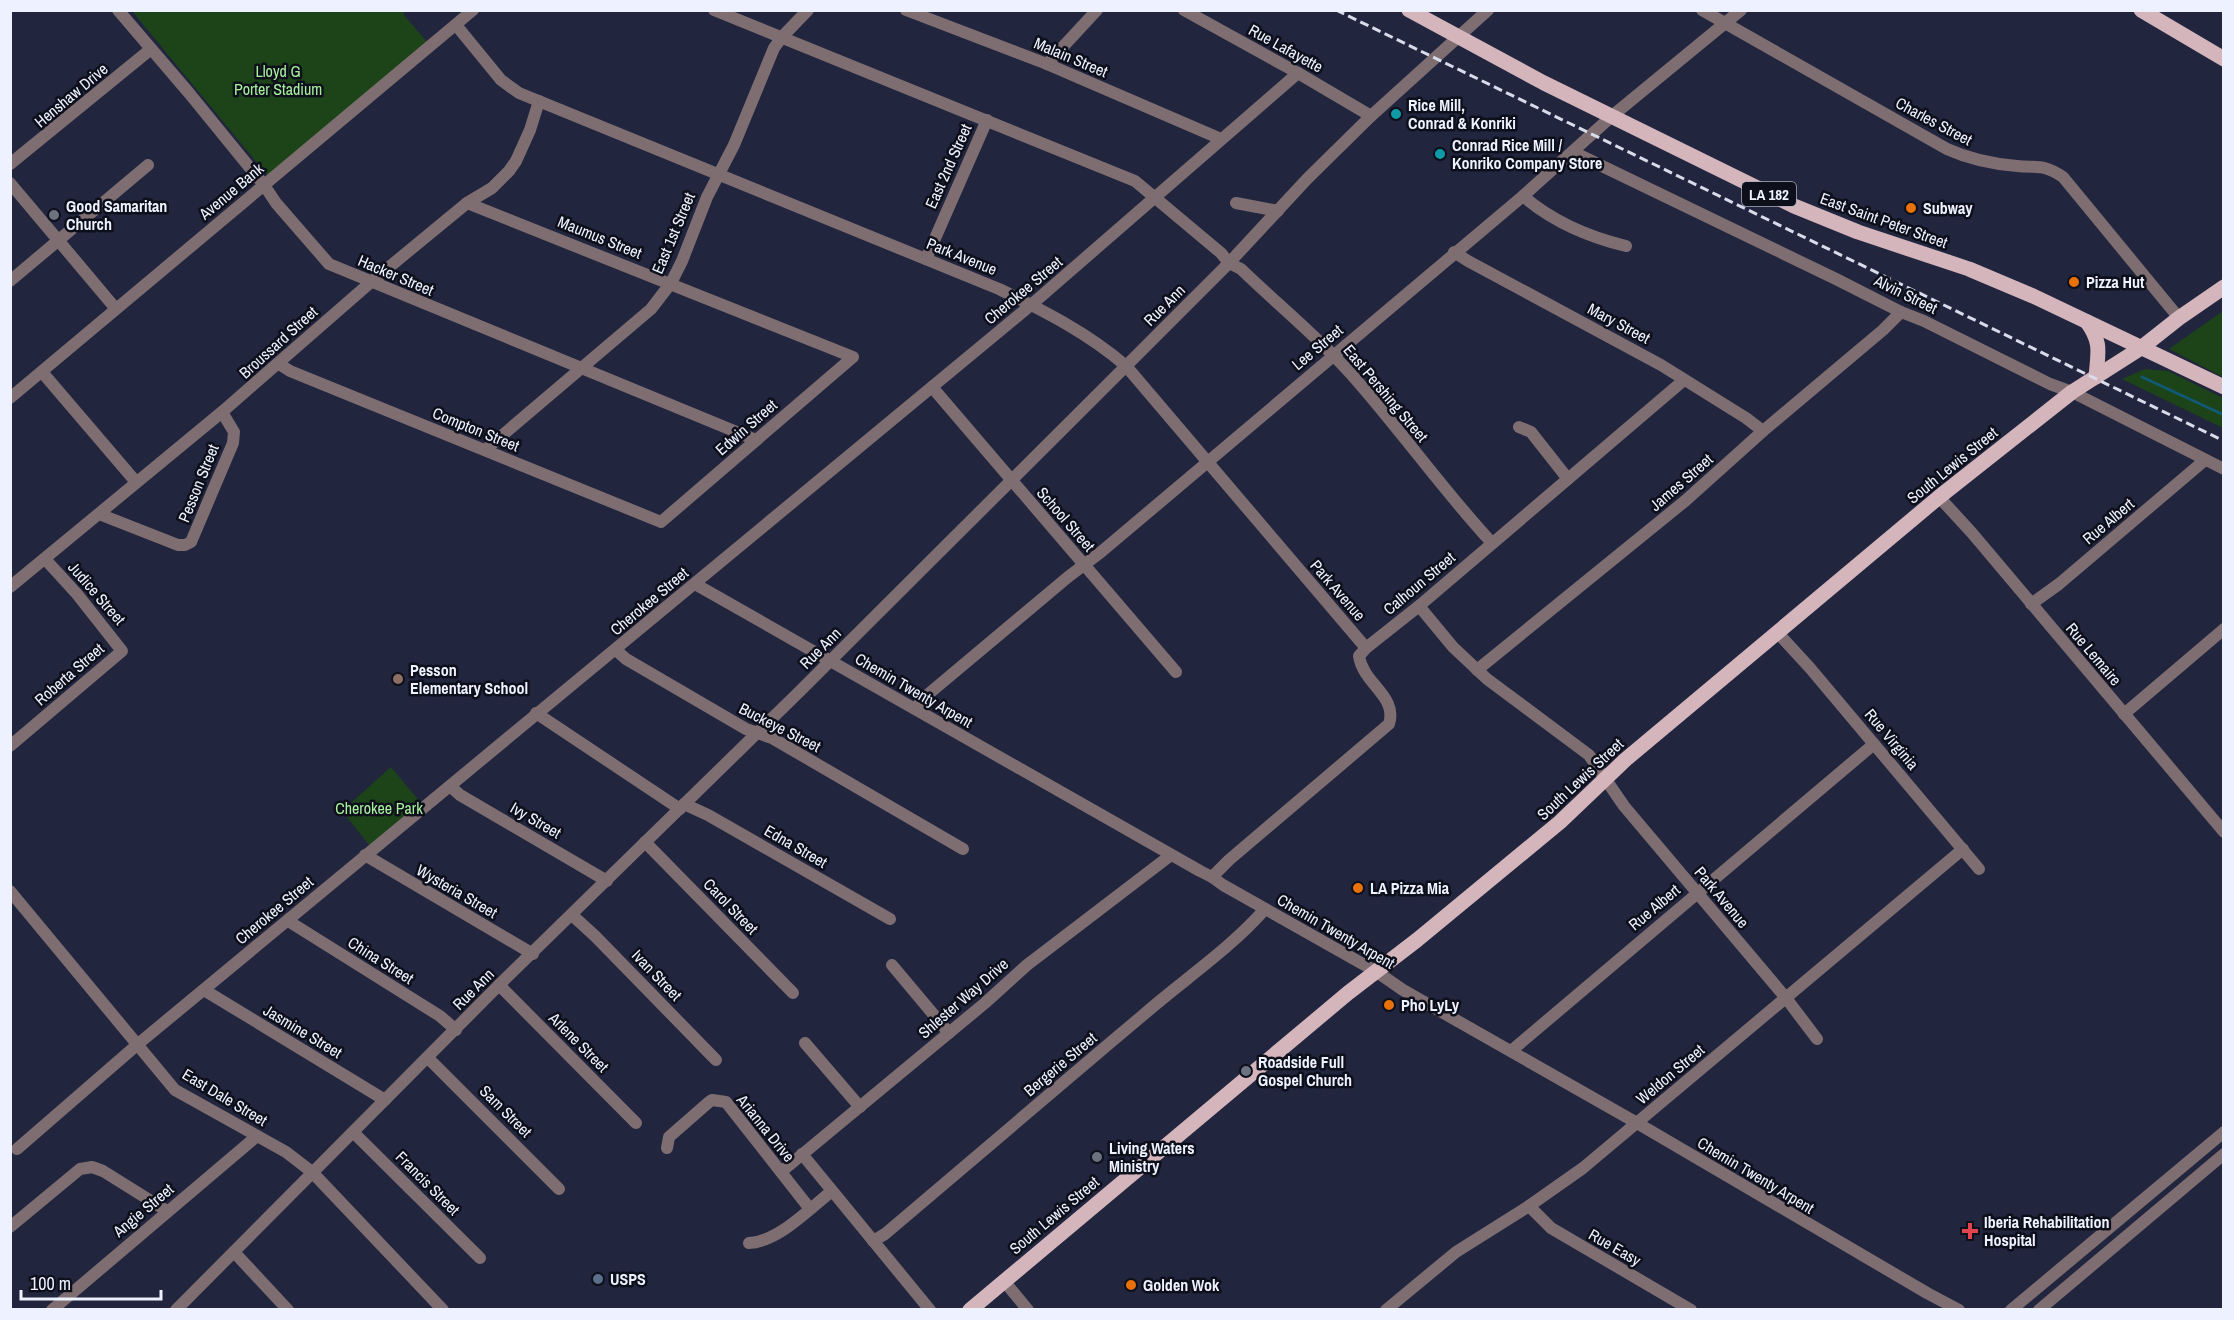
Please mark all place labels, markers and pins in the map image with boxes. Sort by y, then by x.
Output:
place label: Rice Mill, Conrad & Konriki [1408,94,1516,134]
marker: Rice Mill, Conrad & Konriki [1389,107,1403,121]
place label: Conrad Rice Mill / Konriko Company Store [1452,134,1602,174]
marker: Conrad Rice Mill / Konriko Company Store [1433,147,1447,161]
place label: Good Samaritan Church [66,195,167,235]
place label: Subway [1923,197,1973,219]
marker: Subway [1904,201,1918,215]
marker: Good Samaritan Church [47,208,61,222]
place label: Pizza Hut [2086,271,2145,293]
marker: Pizza Hut [2067,275,2081,289]
place label: Pesson Elementary School [410,659,528,699]
marker: Pesson Elementary School [391,672,405,686]
place label: LA Pizza Mia [1370,877,1450,899]
marker: LA Pizza Mia [1351,881,1365,895]
place label: Pho LyLy [1401,994,1460,1016]
marker: Pho LyLy [1382,998,1396,1012]
place label: Roadside Full Gospel Church [1258,1051,1352,1091]
marker: Roadside Full Gospel Church [1239,1064,1253,1078]
place label: Living Waters Ministry [1109,1137,1195,1177]
marker: Living Waters Ministry [1090,1150,1104,1164]
place label: Iberia Rehabilitation Hospital [1984,1211,2109,1251]
marker: Iberia Rehabilitation Hospital [1961,1222,1979,1240]
place label: USPS [610,1268,646,1290]
marker: USPS [591,1272,605,1286]
place label: Golden Wok [1143,1274,1220,1296]
marker: Golden Wok [1124,1278,1138,1292]

